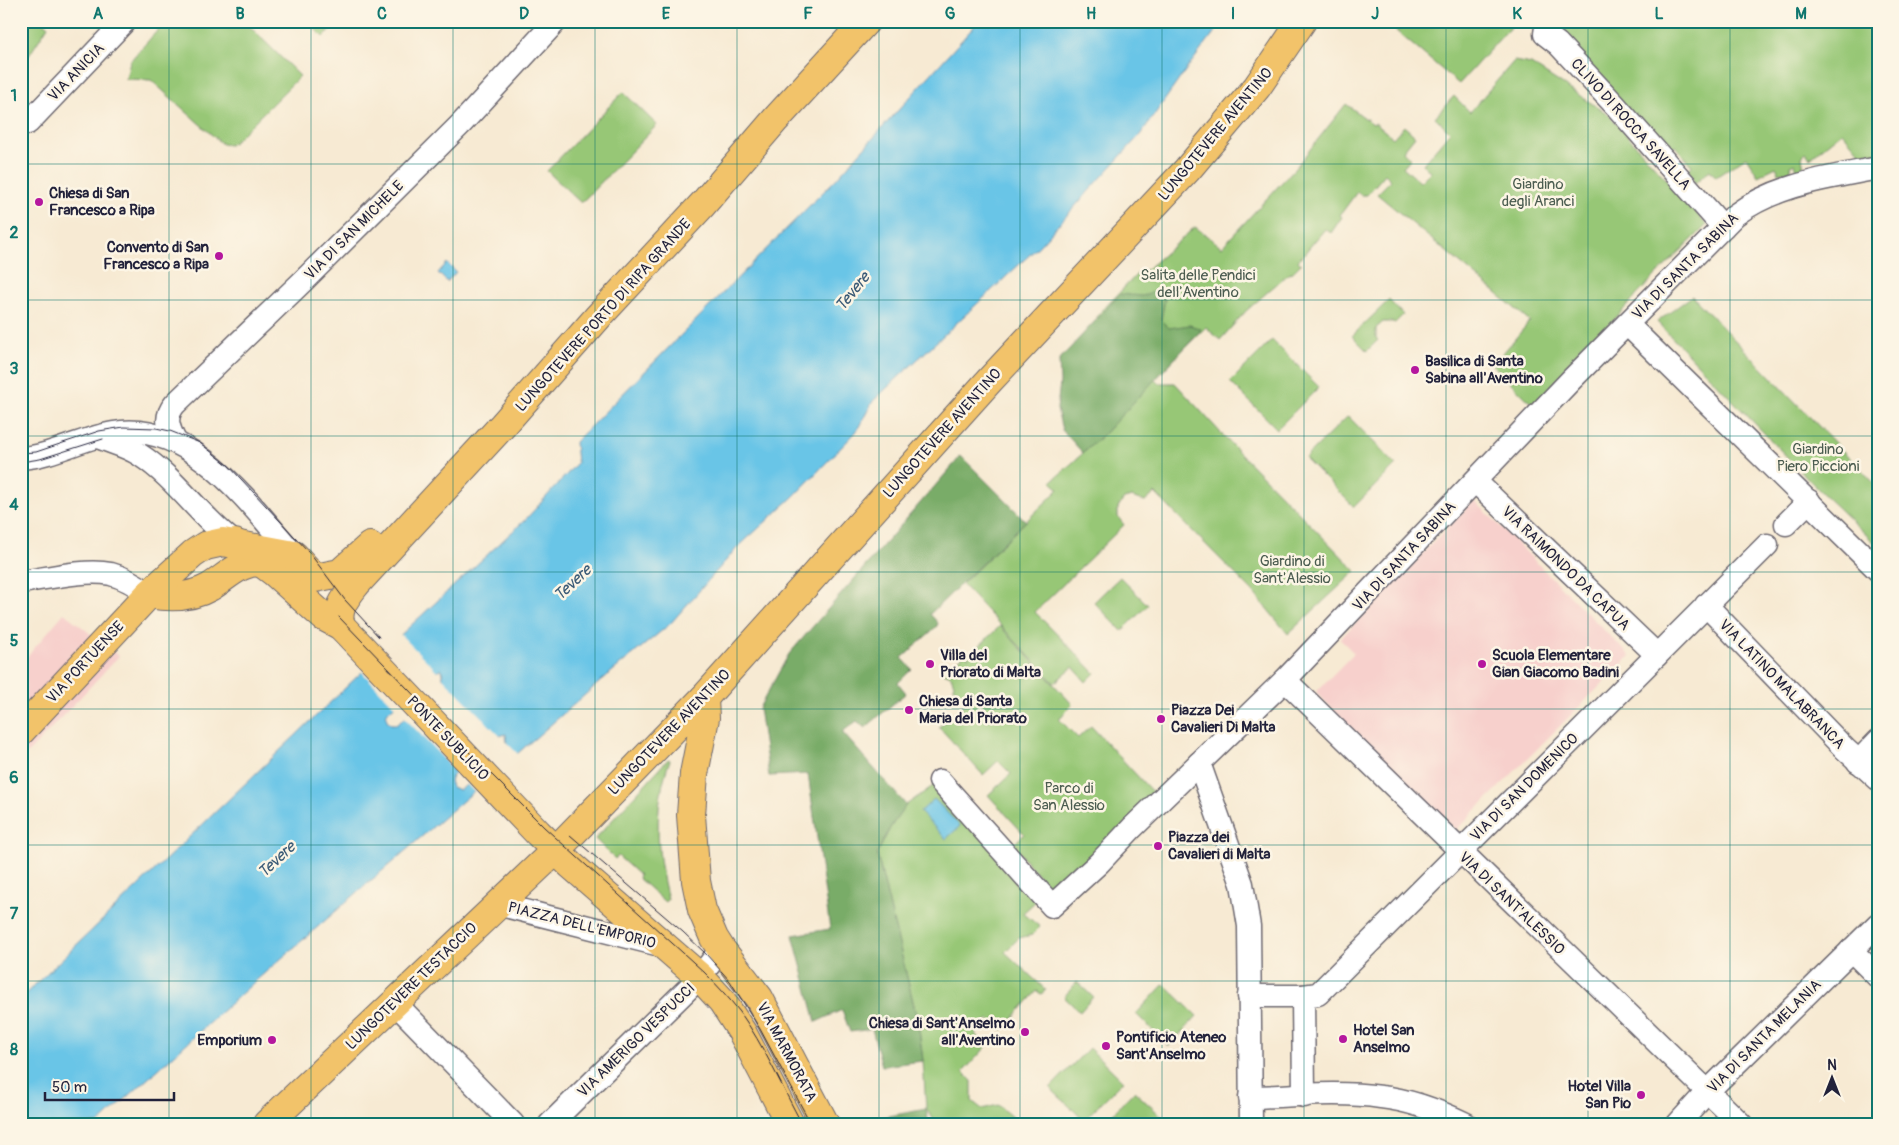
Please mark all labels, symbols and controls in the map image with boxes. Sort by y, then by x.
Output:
text: A [93,4,104,24]
text: B [235,4,245,24]
text: C [377,4,387,24]
text: D [519,4,529,24]
text: E [662,4,671,24]
text: F [803,4,813,24]
text: G [945,4,956,24]
text: H [1086,4,1096,24]
text: I [1231,4,1235,24]
text: J [1371,4,1379,24]
text: K [1512,4,1522,24]
text: L [1654,4,1664,24]
text: M [1795,4,1807,24]
street label: VIA ANICIA [44,39,109,105]
street label: CLIVO DI ROCCA SAVELLA [1567,55,1695,194]
street label: LUNGOTEVERE AVENTINO [1154,64,1277,205]
text: 1 [11,86,17,106]
park label: Giardino degli Aranci [1502,175,1574,211]
street label: VIA DI SAN MICHELE [301,177,408,284]
place label: Chiesa di San Francesco a Ripa [49,184,155,220]
marker: Chiesa di San Francesco a Ripa [33,196,45,208]
street label: VIA DI SANTA SABINA [1628,209,1743,324]
street label: LUNGOTEVERE PORTO DI RIPA GRANDE [512,215,695,416]
text: 2 [10,223,19,243]
place label: Convento di San Francesco a Ripa [103,238,210,274]
marker: Convento di San Francesco a Ripa [213,250,225,262]
park label: Salita delle Pendici dell'Aventino [1140,266,1256,302]
water label: Tevere [831,267,876,315]
place label: Basilica di Santa Sabina all'Aventino [1425,352,1543,388]
text: 3 [10,359,19,379]
marker: Basilica di Santa Sabina all'Aventino [1409,364,1421,376]
street label: LUNGOTEVERE AVENTINO [879,365,1006,502]
park label: Giardino Piero Piccioni [1777,440,1860,476]
text: 4 [9,495,19,515]
street label: VIA DI SANTA SABINA [1349,497,1460,615]
street label: VIA RAIMONDO DA CAPUA [1498,502,1634,635]
park label: Giardino di Sant'Alessio [1253,552,1331,588]
water label: Tevere [550,559,597,605]
street label: VIA LATINO MALABRANCA [1715,616,1849,753]
street label: VIA PORTUENSE [42,617,129,707]
text: 5 [10,631,19,651]
place label: Villa del Priorato di Malta [940,646,1041,682]
place label: Scuola Elementare Gian Giacomo Badini [1492,646,1619,682]
marker: Villa del Priorato di Malta [924,658,936,670]
marker: Scuola Elementare Gian Giacomo Badini [1476,658,1488,670]
street label: LUNGOTEVERE AVENTINO [604,665,735,799]
street label: PONTE SUBLICIO [403,692,493,785]
place label: Chiesa di Santa Maria del Priorato [919,692,1027,728]
place label: Piazza Dei Cavalieri Di Malta [1171,701,1276,737]
marker: Chiesa di Santa Maria del Priorato [903,704,915,716]
marker: Piazza Dei Cavalieri Di Malta [1155,713,1167,725]
street label: VIA DI SAN DOMENICO [1466,729,1582,845]
text: 6 [9,768,19,788]
park label: Parco di San Alessio [1033,779,1105,815]
place label: Piazza dei Cavalieri di Malta [1168,828,1271,864]
water label: Tevere [254,836,301,882]
marker: Piazza dei Cavalieri di Malta [1152,840,1164,852]
street label: VIA DI SANT'ALESSIO [1455,848,1569,959]
street label: PIAZZA DELL'EMPORIO [506,898,658,953]
text: 7 [10,904,19,924]
street label: LUNGOTEVERE TESTACCIO [342,919,481,1054]
street label: VIA DI SANTA MELANIA [1703,975,1826,1097]
street label: VIA AMERIGO VESPUCCI [573,979,699,1102]
street label: VIA MARMORATA [752,999,821,1106]
place label: Chiesa di Sant'Anselmo all'Aventino [869,1014,1015,1050]
place label: Hotel San Anselmo [1353,1021,1415,1057]
marker: Chiesa di Sant'Anselmo all'Aventino [1019,1026,1031,1038]
place label: Pontificio Ateneo Sant'Anselmo [1116,1028,1226,1064]
place label: Emporium [197,1031,262,1050]
marker: Hotel San Anselmo [1337,1033,1349,1045]
marker: Emporium [266,1034,278,1046]
text: 8 [10,1040,18,1060]
marker: Pontificio Ateneo Sant'Anselmo [1100,1040,1112,1052]
north arrow [1806,1052,1856,1102]
text: N [1827,1057,1837,1074]
scale bar [45,1070,174,1102]
place label: Hotel Villa San Pio [1567,1077,1631,1113]
text: 50 m [52,1078,87,1097]
marker: Hotel Villa San Pio [1635,1089,1647,1101]

